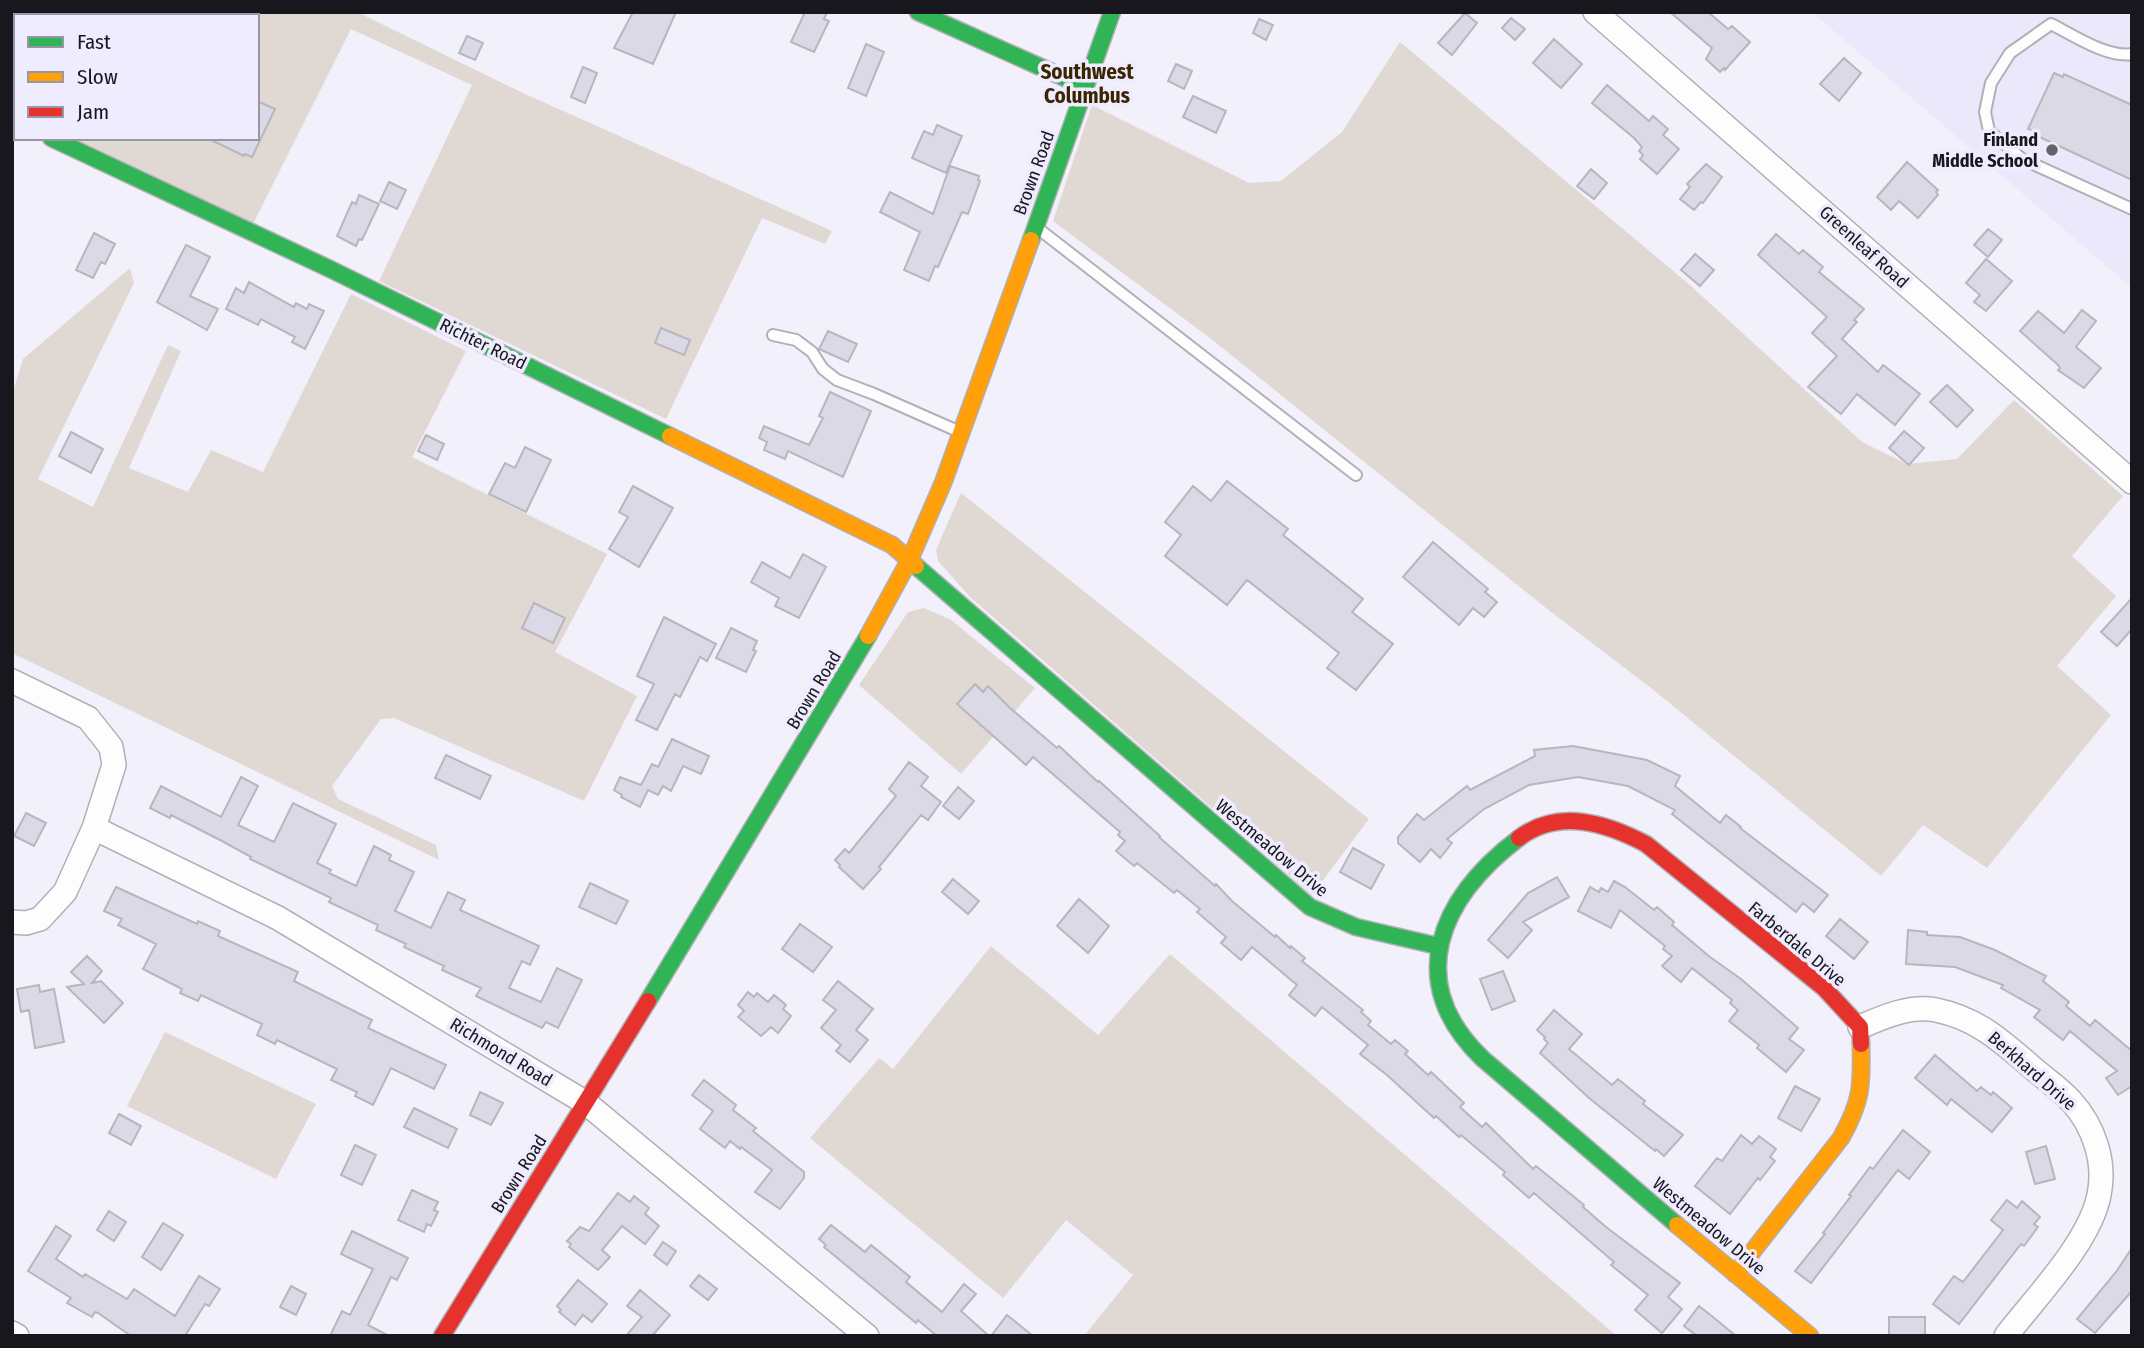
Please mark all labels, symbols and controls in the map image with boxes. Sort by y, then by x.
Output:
legend [14,14,259,140]
text: Fast [77,29,111,55]
district label: Southwest Columbus [1040,59,1134,109]
text: Slow [77,64,118,90]
text: Jam [77,99,109,125]
street label: Brown Road [1009,128,1059,218]
place label: Finland Middle School [1932,129,2038,172]
marker: Finland Middle School [2044,142,2060,158]
street label: Greenleaf Road [1815,201,1913,293]
street label: Richter Road [436,314,530,374]
street label: Brown Road [782,647,846,733]
street label: Westmeadow Drive [1211,794,1333,902]
street label: Farberdale Drive [1744,897,1850,991]
street label: Richmond Road [446,1013,556,1091]
street label: Berkhard Drive [1983,1027,2081,1115]
street label: Brown Road [486,1131,552,1217]
street label: Westmeadow Drive [1648,1172,1770,1280]

